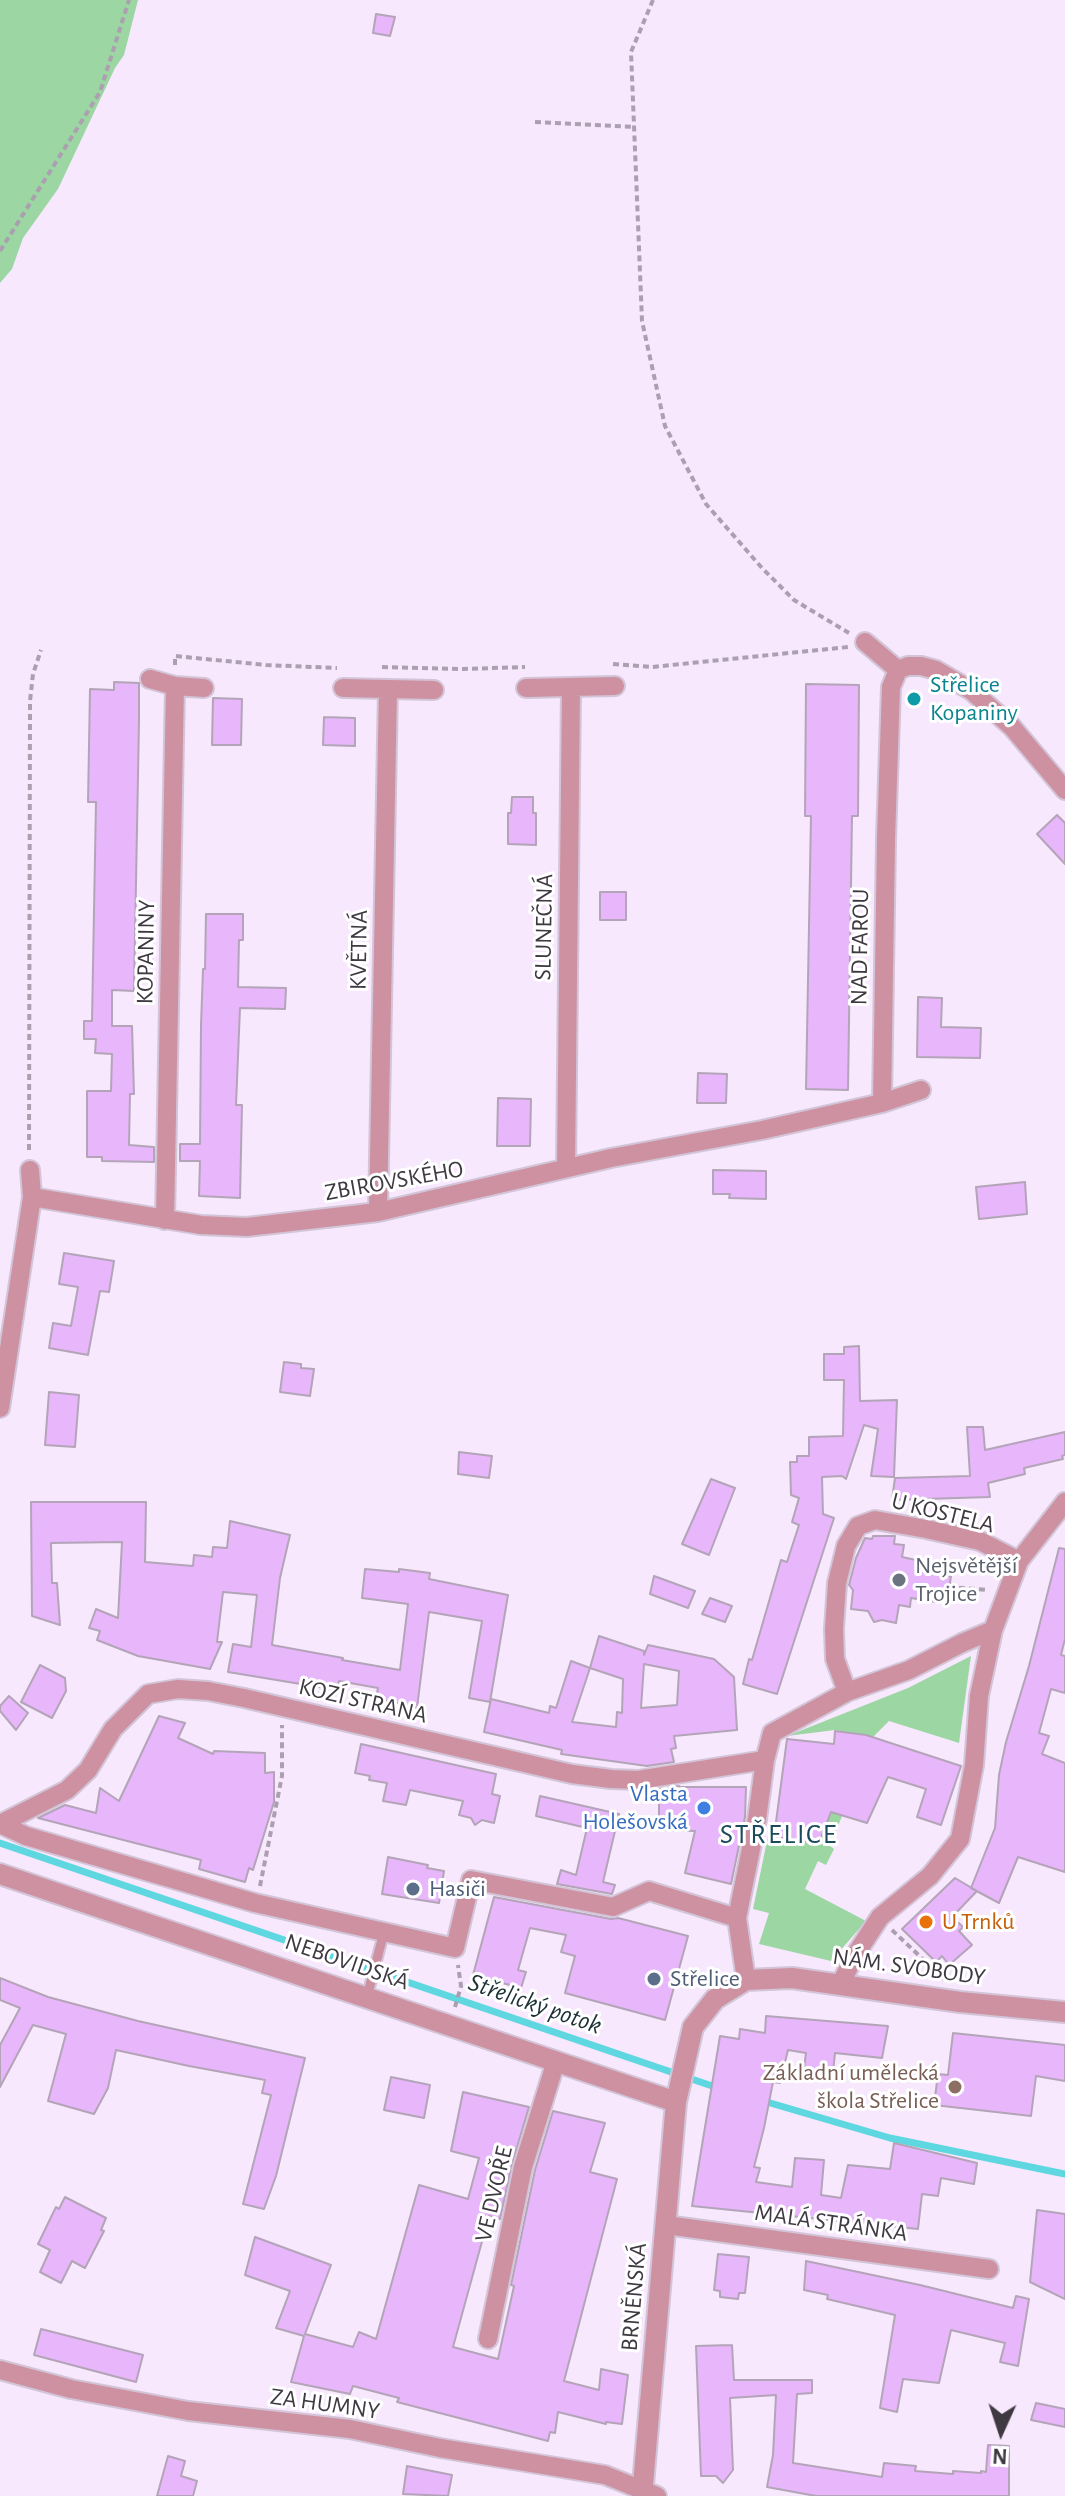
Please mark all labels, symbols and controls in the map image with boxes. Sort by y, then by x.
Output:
place label: Střelice Kopaniny [930,671,1018,727]
marker: Střelice Kopaniny [905,690,923,708]
street label: SLUNEČNÁ [529,873,559,981]
street label: NAD FAROU [845,888,875,1006]
street label: KOPANINY [131,899,161,1005]
street label: KVĚTNÁ [344,910,374,990]
street label: ZBIROVSKÉHO [322,1155,466,1207]
street label: U KOSTELA [889,1486,997,1540]
place label: Nejsvětější Trojice [915,1552,1018,1608]
marker: Nejsvětější Trojice [890,1571,908,1589]
street label: KOZÍ STRANA [296,1672,430,1730]
place label: Vlasta Holešovská [582,1780,688,1836]
marker: Vlasta Holešovská [695,1799,713,1817]
district label: STŘELICE [720,1818,838,1852]
place label: Hasiči [429,1875,486,1903]
marker: Hasiči [404,1880,422,1898]
place label: U Trnků [942,1908,1015,1936]
marker: U Trnků [917,1913,935,1931]
street label: NEBOVIDSKÁ [281,1927,413,1997]
street label: NÁM. SVOBODY [831,1942,987,1992]
place label: Střelice [670,1965,740,1993]
water label: Střelický potok [464,1967,606,2041]
marker: Střelice [645,1970,663,1988]
place label: Základní umělecká škola Střelice [763,2059,939,2115]
marker: Základní umělecká škola Střelice [946,2078,964,2096]
street label: VE DVOŘE [469,2143,519,2245]
street label: MALÁ STRÁNKA [753,2198,909,2248]
street label: BRNĚNSKÁ [615,2242,653,2352]
street label: ZA HUMNY [269,2382,381,2426]
north arrow [961,2392,1041,2472]
text: N [992,2445,1008,2467]

